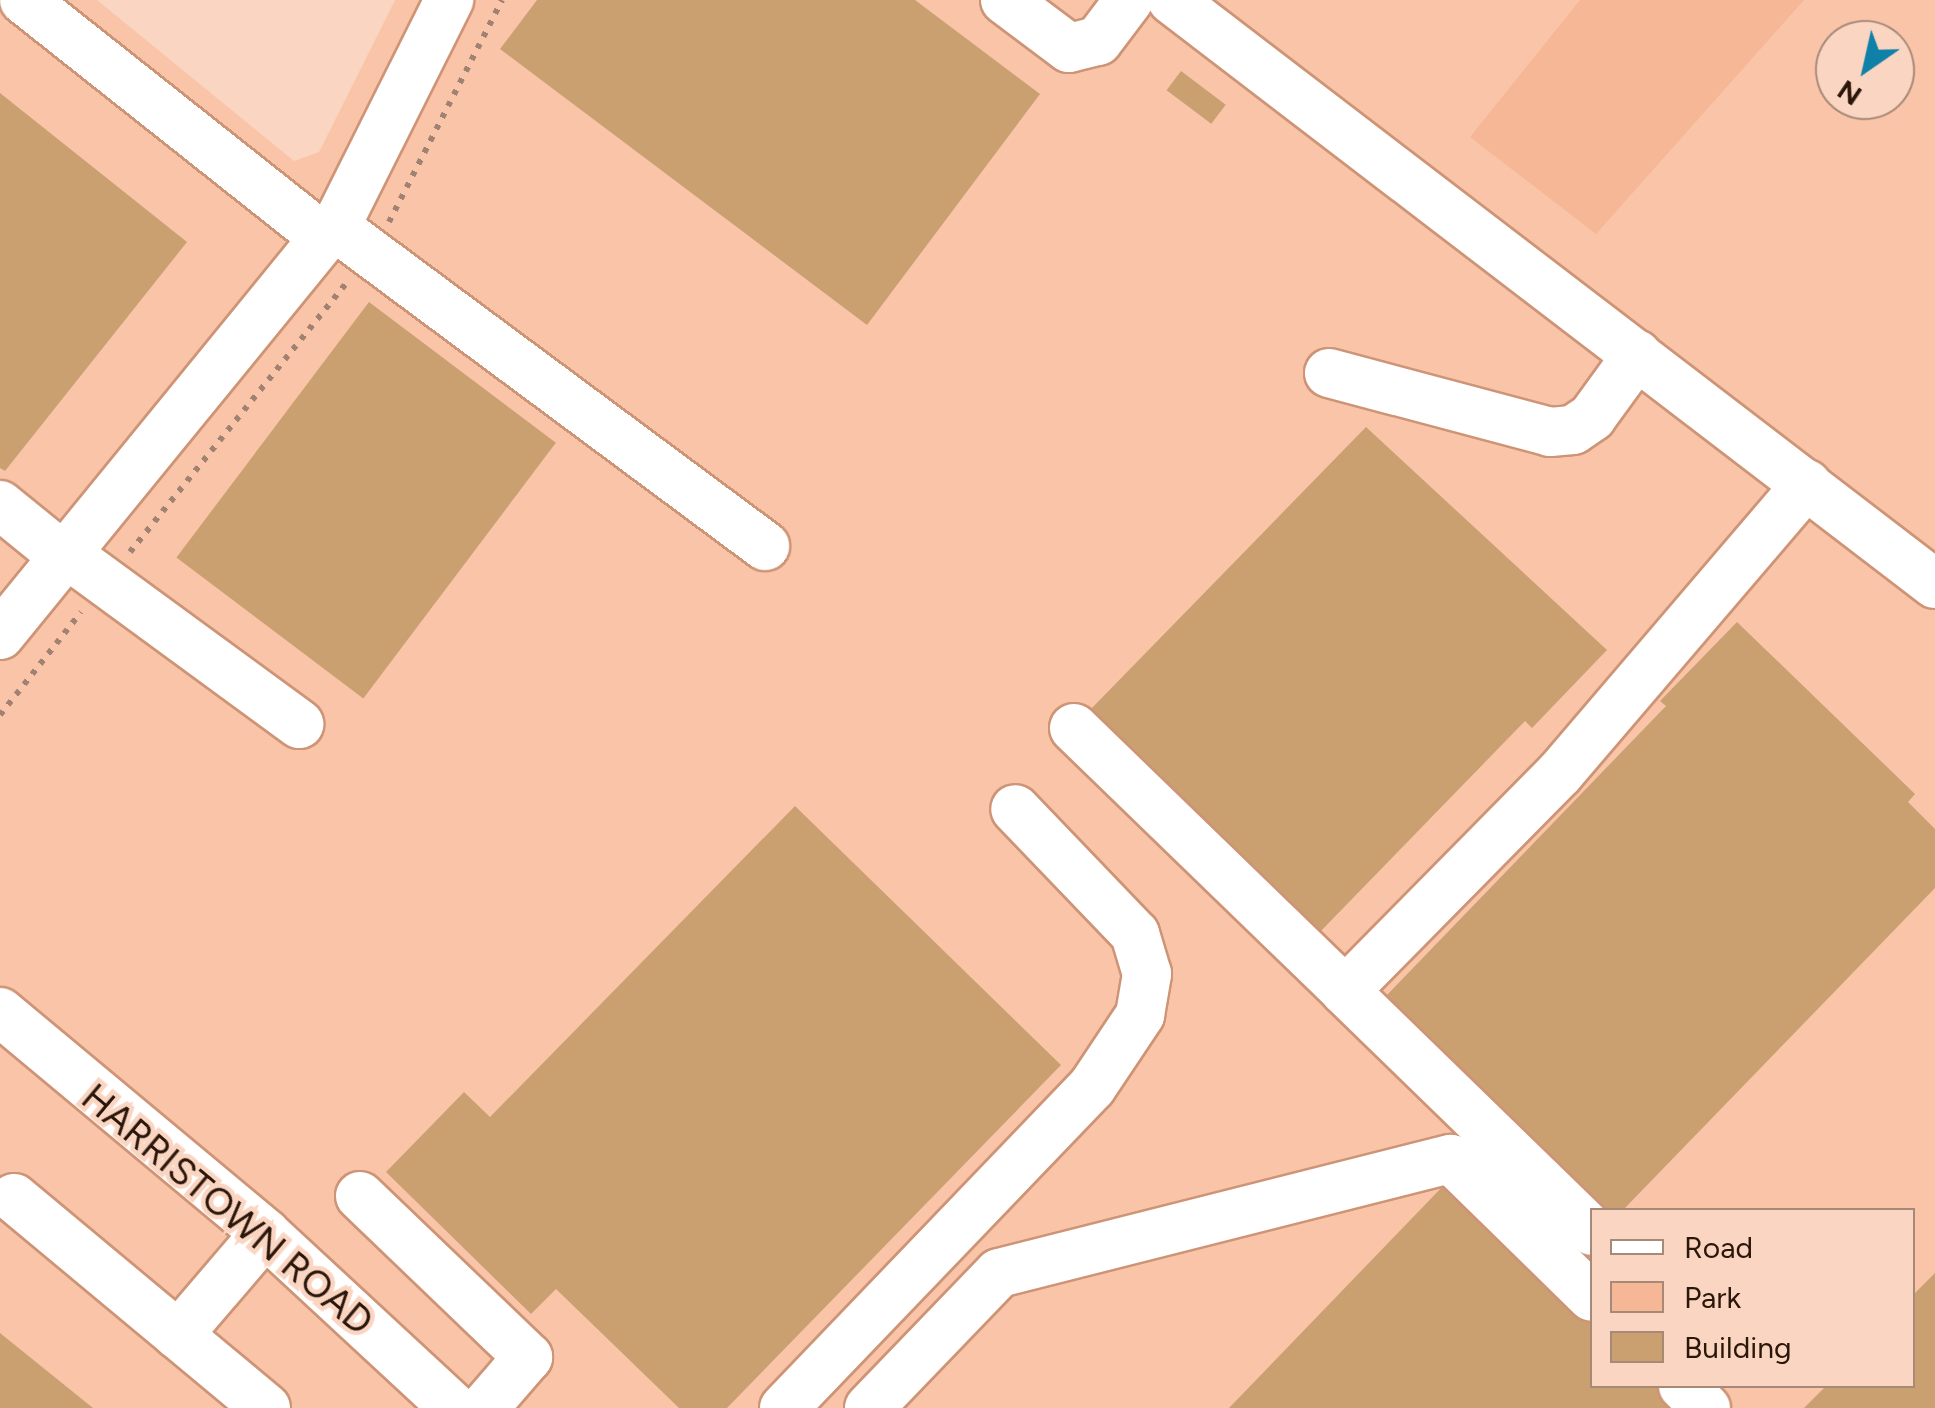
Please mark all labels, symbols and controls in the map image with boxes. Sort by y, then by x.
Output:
north arrow [1815,20,1915,120]
text: N [1831,73,1868,113]
street label: HARRISTOWN ROAD [72,1075,382,1345]
legend [1590,1208,1915,1388]
text: Road [1684,1229,1753,1266]
text: Park [1684,1279,1741,1316]
text: Building [1684,1329,1792,1366]

